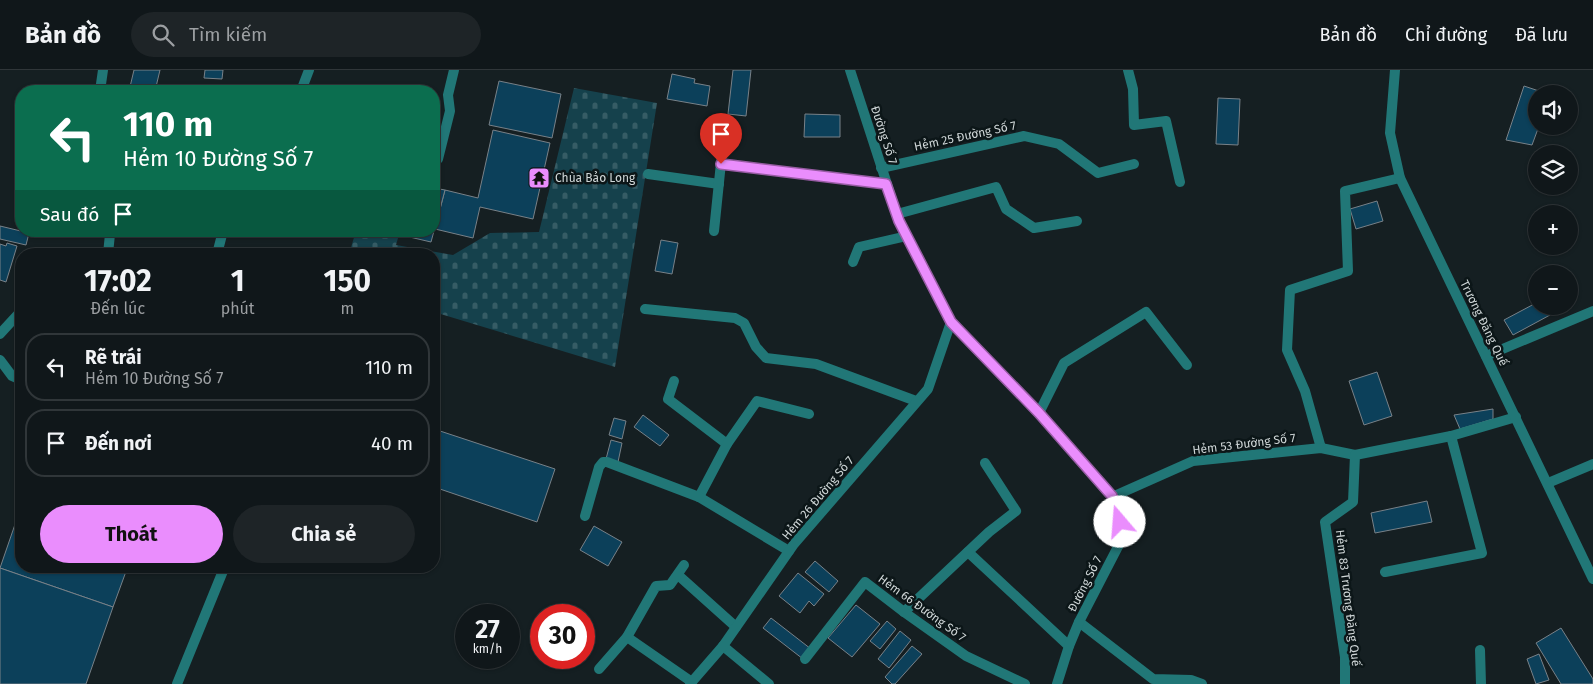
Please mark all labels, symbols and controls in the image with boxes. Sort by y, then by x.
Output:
search box [131,12,481,57]
text: Bản đồ [25,21,101,49]
icon: search [149,21,177,49]
text: Tìm kiếm [189,23,267,46]
text: Bản đồ [1320,24,1377,46]
text: Chỉ đường [1405,24,1487,46]
text: Đã lưu [1515,24,1568,46]
map controls [1528,85,1578,315]
button: sound [1528,85,1578,135]
text: 110 m [123,103,213,145]
street label: Đường Số 7 [868,104,901,166]
icon: left [40,105,105,170]
pin [700,113,742,164]
street label: Hẻm 25 Đường Số 7 [913,117,1017,154]
icon: arrive [707,120,735,148]
text: Hẻm 10 Đường Số 7 [123,145,313,172]
button: layers [1528,145,1578,195]
temple icon: Chùa Bảo Long [527,166,551,190]
place label: Chùa Bảo Long [555,171,636,185]
icon: arrive [109,200,137,228]
text: Sau đó [40,203,99,226]
button: + [1528,205,1578,255]
text: 17:02 [84,263,152,299]
text: 1 [231,263,245,299]
text: 150 [324,263,371,299]
button: − [1528,265,1578,315]
street label: Trương Đăng Quế [1457,277,1512,369]
text: Đến lúc [91,299,145,318]
text: phút [221,299,255,318]
text: m [340,299,354,318]
text: Rẽ trái [85,346,142,369]
icon: left [42,353,70,381]
text: 110 m [365,356,413,379]
text: Hẻm 10 Đường Số 7 [85,369,223,388]
icon: arrive [42,429,70,457]
street label: Hẻm 53 Đường Số 7 [1192,430,1296,457]
text: Đến nơi [85,432,152,455]
text: 40 m [371,432,413,455]
street label: Hẻm 26 Đường Số 7 [778,453,857,542]
position arrow [1093,495,1145,547]
button: Thoát [40,505,223,563]
button: Chia sẻ [233,505,415,563]
street label: Hẻm 83 Trương Đăng Quế [1333,529,1364,668]
street label: Đường Số 7 [1064,553,1105,614]
street label: Hẻm 66 Đường Số 7 [876,571,969,644]
speed limit sign: 30 [530,604,595,669]
text: 27 [475,615,500,645]
text: km/h [473,642,502,656]

